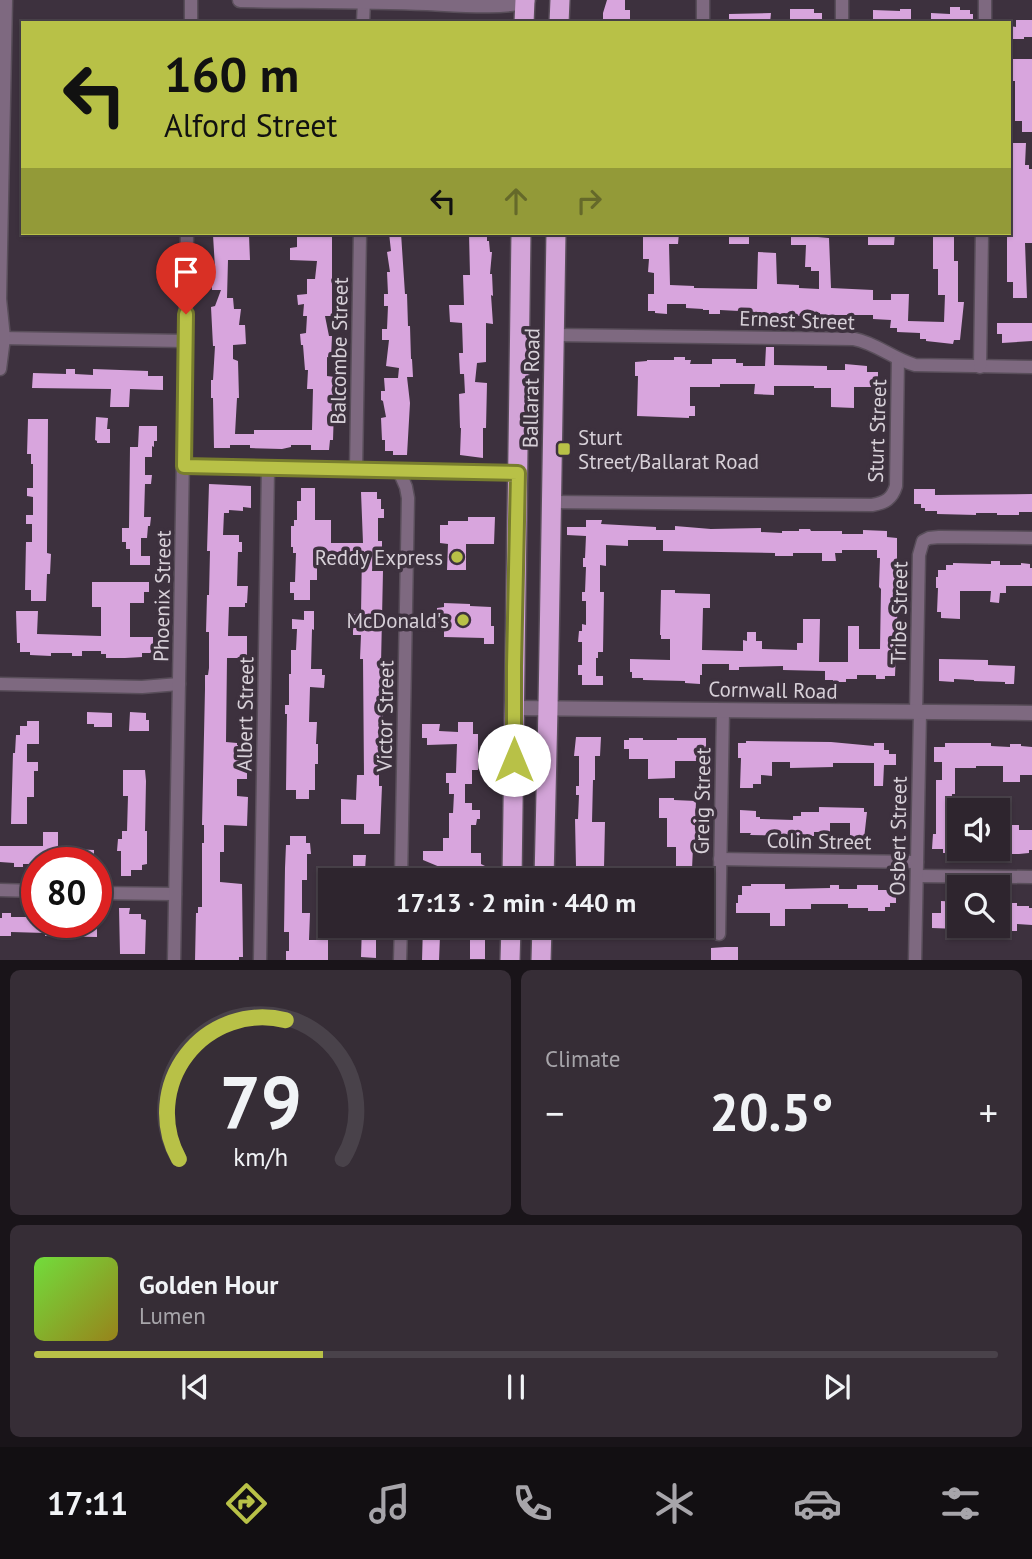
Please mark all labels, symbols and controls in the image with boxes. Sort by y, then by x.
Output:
text: 160 m [164,42,299,106]
icon: left [49,49,140,140]
text: Alford Street [164,104,337,146]
icon: left [424,182,462,220]
icon: ahead [497,182,535,220]
icon: right [570,182,608,220]
pin [156,242,216,314]
icon: arrive [167,253,205,291]
street label: Balcombe Street [324,277,354,425]
street label: Ernest Street [739,304,855,336]
street label: Ballarat Road [516,328,546,448]
street label: Sturt Street [862,379,892,483]
place label: Sturt Street/Ballarat Road [578,424,759,475]
marker: Sturt Street/Ballarat Road [556,441,572,457]
street label: Phoenix Street [147,530,177,662]
place label: Reddy Express [315,544,443,571]
marker: Reddy Express [449,549,465,565]
street label: Tribe Street [885,561,913,665]
place label: McDonald's [346,607,449,634]
marker: McDonald's [455,612,471,628]
street label: Albert Street [231,656,259,772]
street label: Victor Street [371,660,399,773]
street label: Cornwall Road [708,675,838,705]
position arrow [477,723,551,797]
street label: Greig Street [688,747,716,855]
street label: Osbert Street [883,776,913,896]
map controls [947,798,1010,938]
button: sound [947,798,1010,861]
street label: Colin Street [766,827,872,855]
speed limit sign: 80 [21,847,112,938]
button: search [947,875,1010,938]
text: 17:13 · 2 min · 440 m [396,886,636,919]
text: Climate [545,1044,620,1073]
text: 79 [219,1055,302,1149]
text: 20.5° [710,1078,833,1145]
text: − [545,1088,564,1137]
text: + [979,1088,998,1137]
text: km/h [233,1140,288,1172]
text: Golden Hour [139,1268,278,1301]
text: Lumen [139,1301,206,1330]
icon: previous [176,1368,214,1406]
icon: pause [497,1368,535,1406]
icon: next [818,1368,856,1406]
icon: directions [222,1479,271,1528]
icon: music [365,1479,414,1528]
icon: phone [508,1479,557,1528]
icon: climate [650,1479,699,1528]
icon: car [793,1479,842,1528]
icon: filters [936,1479,985,1528]
text: 17:11 [47,1482,128,1524]

